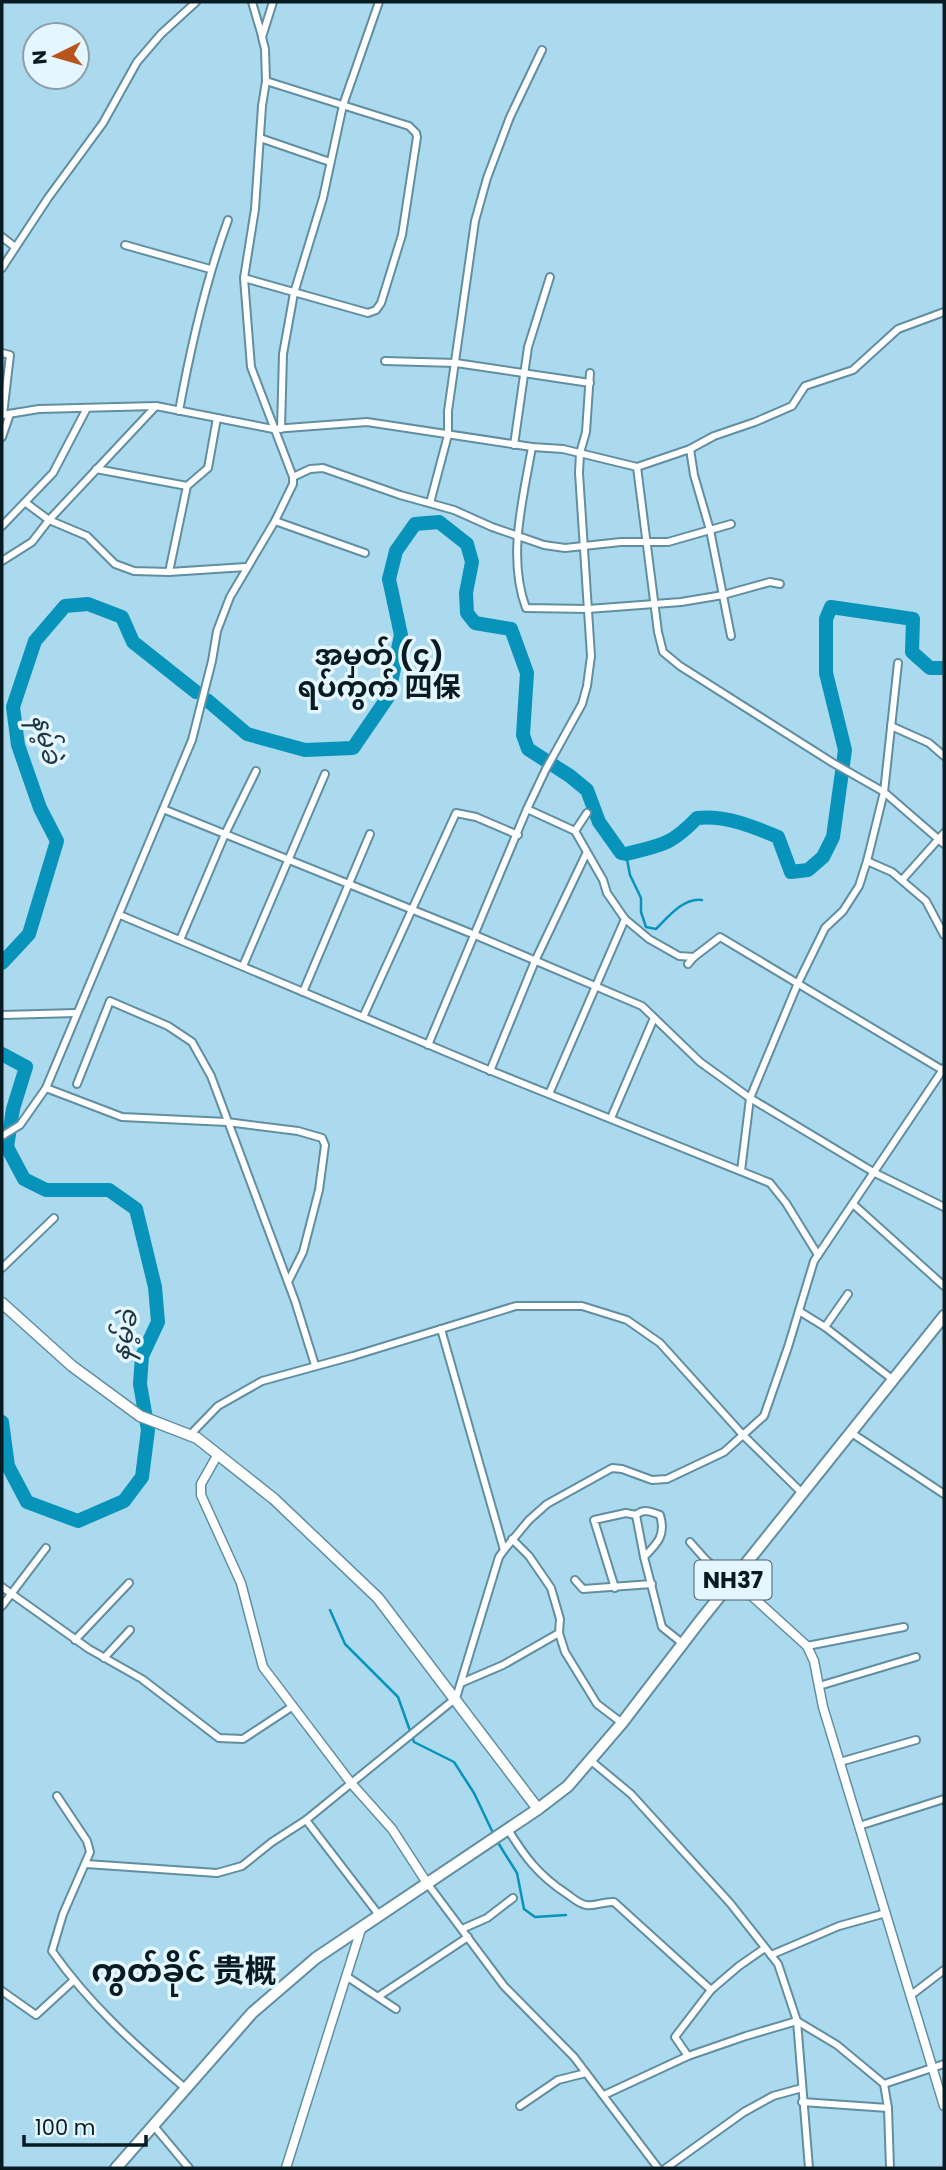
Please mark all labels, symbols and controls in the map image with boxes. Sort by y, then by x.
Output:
north arrow [21,21,91,91]
text: N [25,49,54,66]
district label: အမှတ် (၄) ရပ်ကွက် 四保 [297,636,462,710]
water label: နမ့်ခဲ [19,710,71,770]
water label: နမ့်ခဲ [101,1305,151,1364]
road number: NH37 [694,1560,772,1600]
district label: ကွတ်ခိုင် 贵概 [91,1948,277,1997]
scale bar [24,2104,147,2148]
text: 100 m [35,2113,95,2142]

